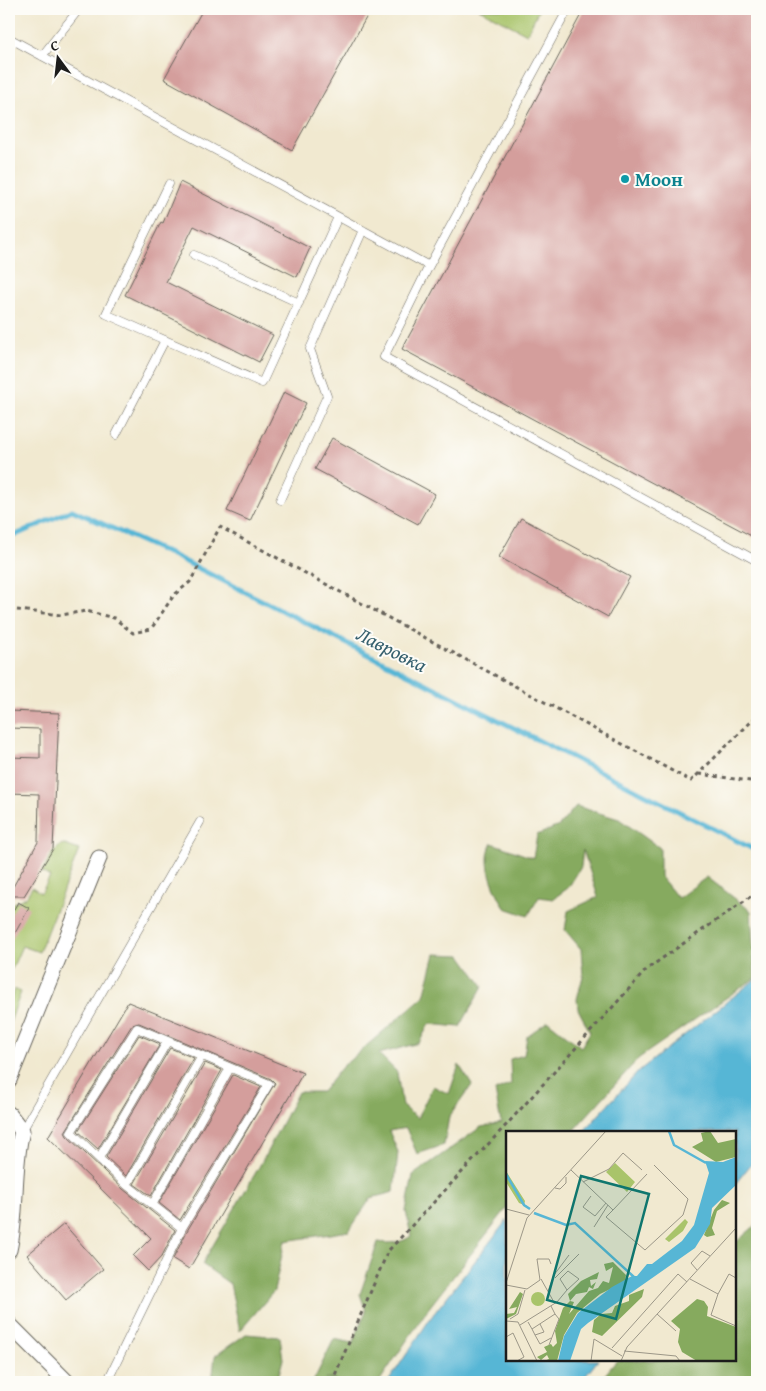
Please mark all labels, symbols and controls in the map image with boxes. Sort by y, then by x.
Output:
north arrow [32,32,82,82]
text: С [48,35,61,56]
place label: Моон [635,165,683,193]
marker: Моон [619,173,631,185]
water label: Лавровка [352,619,433,679]
inset map [506,1131,736,1361]

